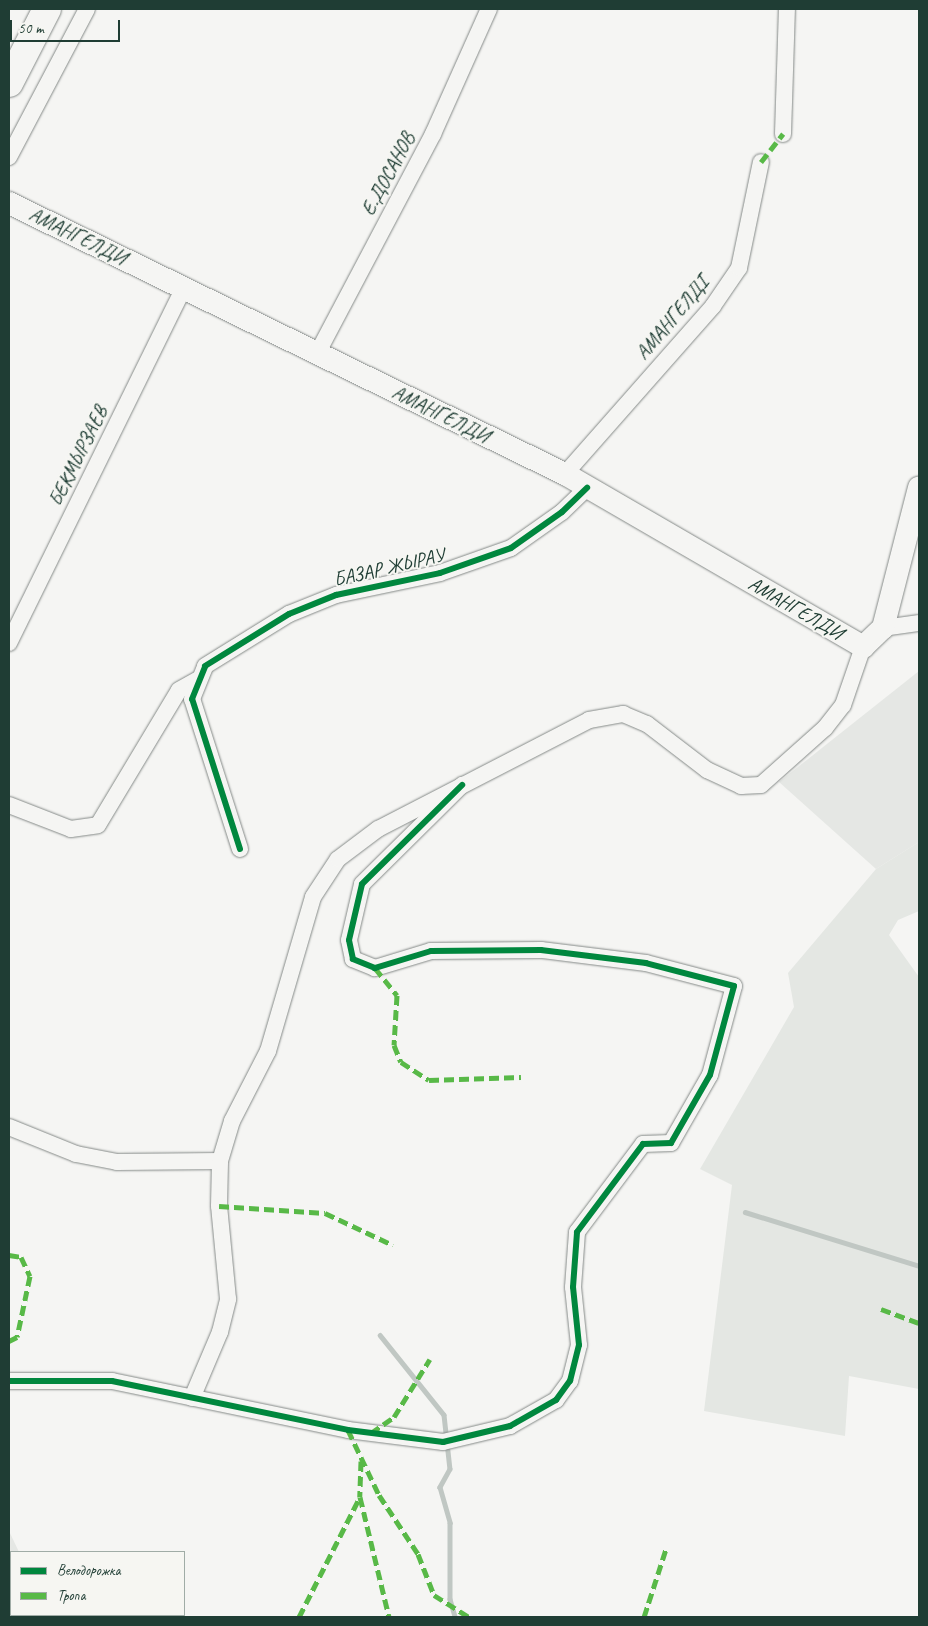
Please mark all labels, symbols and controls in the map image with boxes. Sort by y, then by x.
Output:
scale bar [12,10,122,42]
text: 50 m [18,19,44,38]
street label: Е.ДОСАНОВ [356,128,420,220]
street label: АМАНГЕЛДИ [25,202,131,270]
street label: АМАНГЕЛДІ [630,272,714,364]
street label: АМАНГЕЛДИ [388,380,494,448]
street label: БЕКМЫРЗАЕВ [44,402,112,510]
street label: БАЗАР ЖЫРАУ [331,543,447,591]
street label: АМАНГЕЛДИ [744,571,848,645]
legend [10,1551,185,1616]
text: Велодорожка [57,1561,120,1580]
text: Тропа [57,1586,85,1605]

